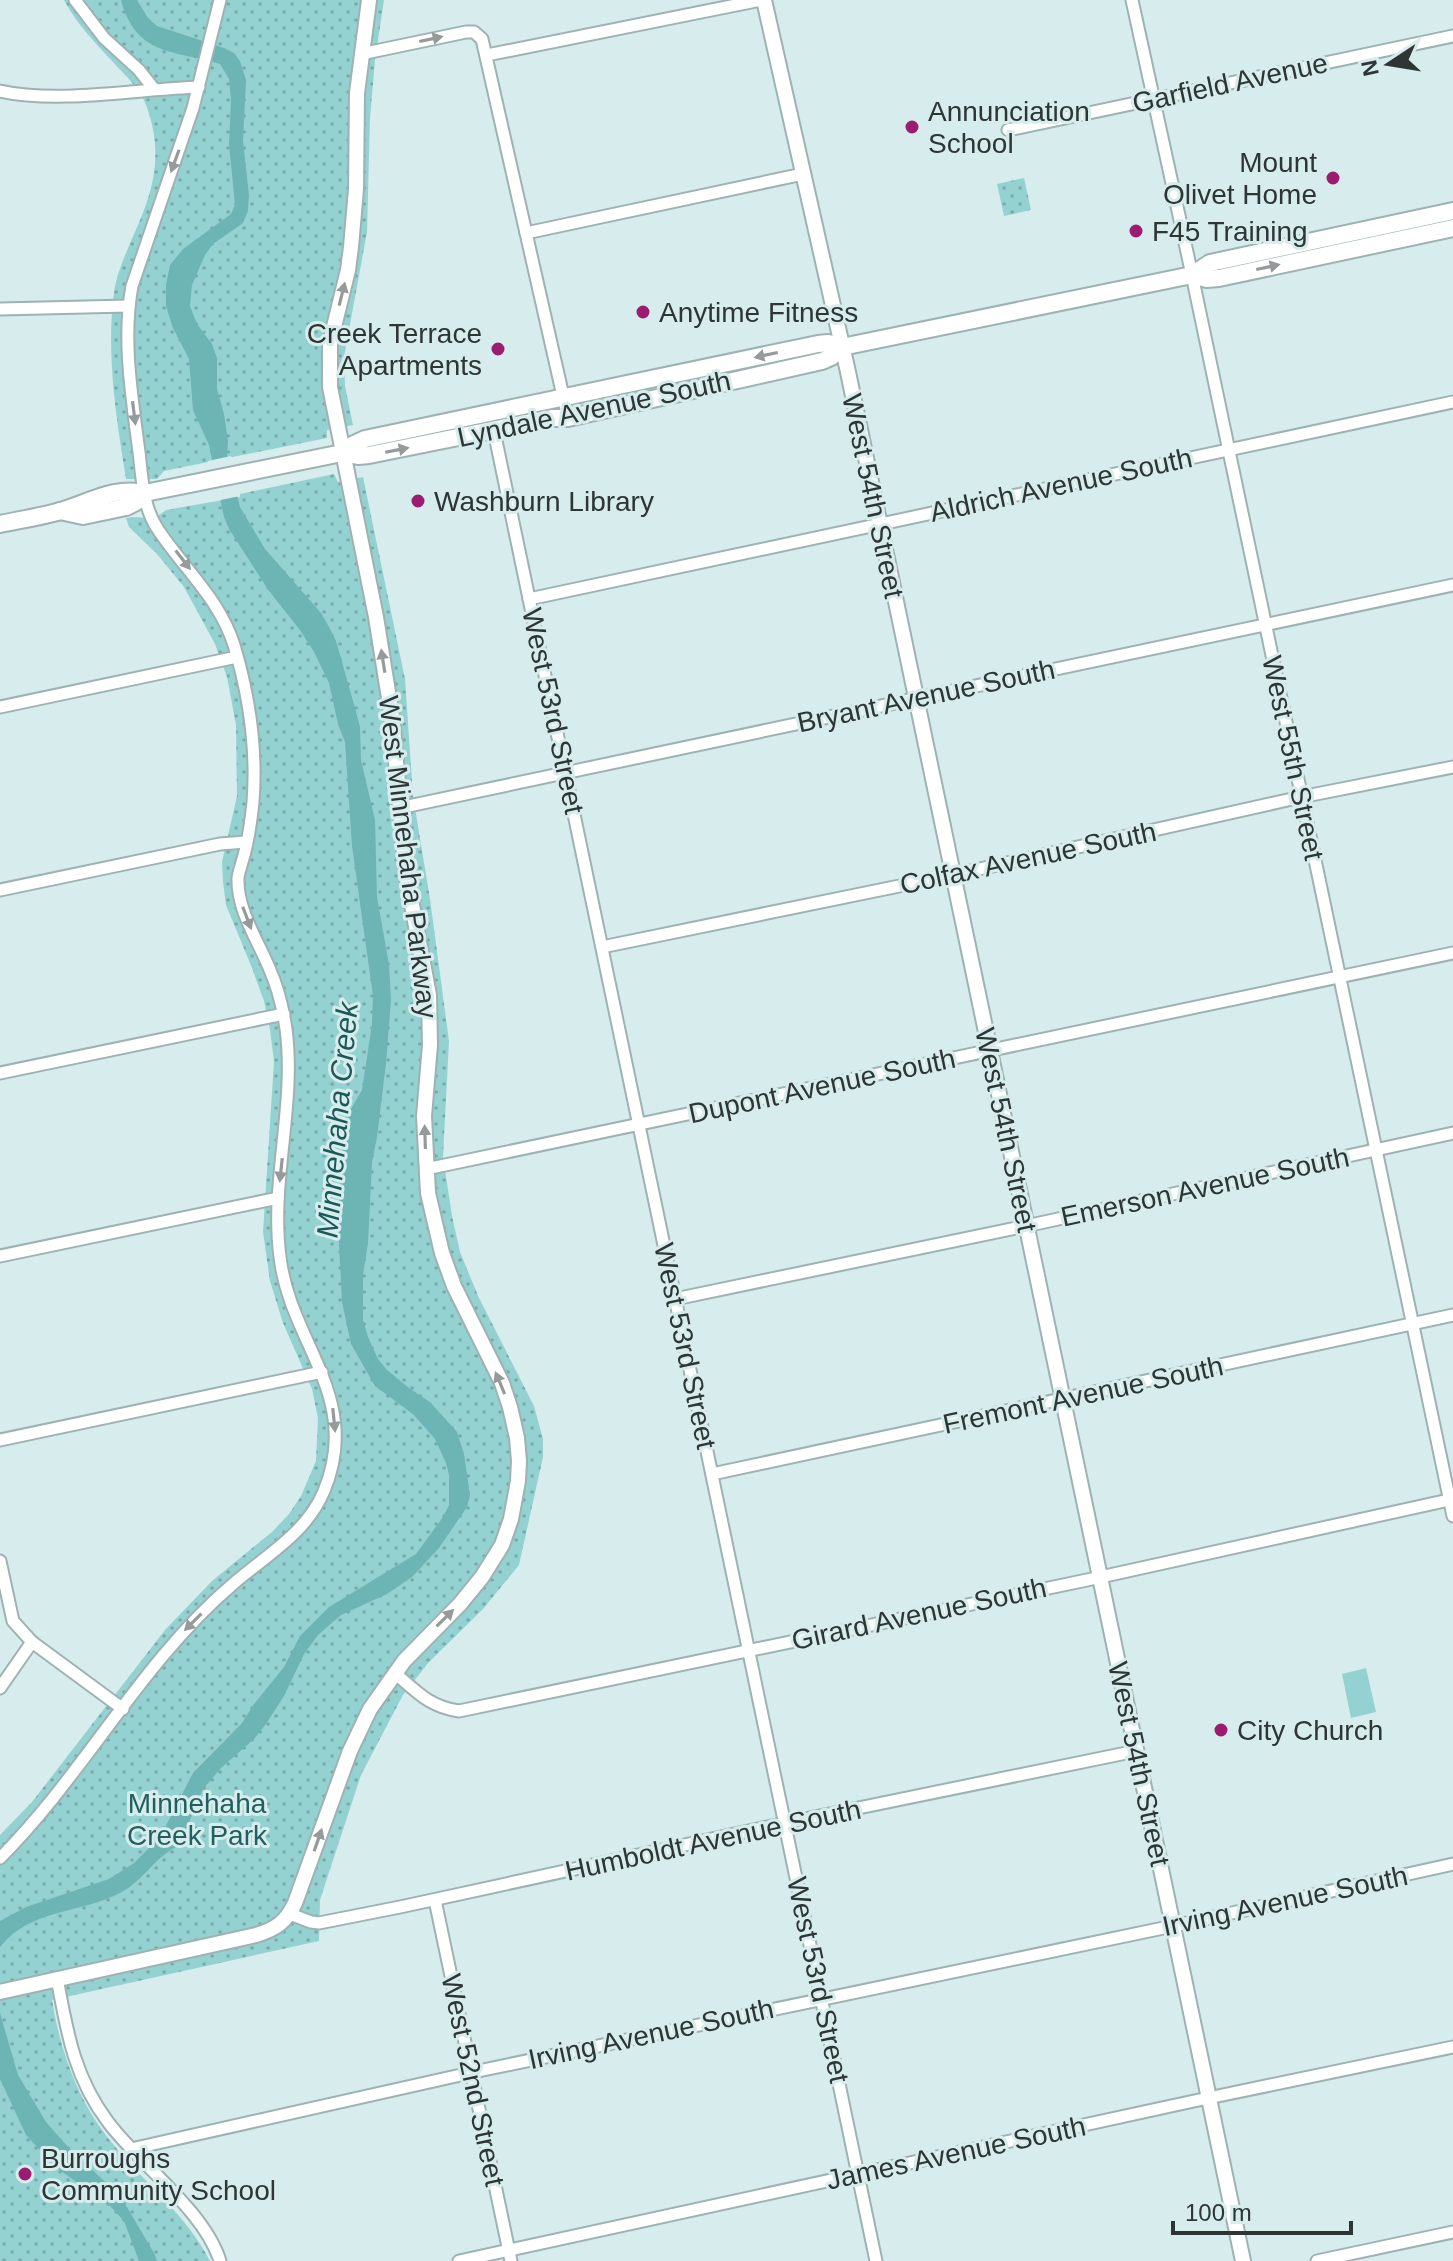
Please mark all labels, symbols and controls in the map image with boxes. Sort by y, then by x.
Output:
north arrow [1349,24,1429,104]
one-way arrow [419,32,444,45]
street label: Garfield Avenue [1130,47,1330,119]
text: N [1356,58,1384,78]
place label: Annunciation School [928,96,1090,159]
marker: Annunciation School [903,118,921,136]
place label: Mount Olivet Home [1163,147,1317,210]
one-way arrow [169,150,181,174]
marker: Mount Olivet Home [1324,169,1342,187]
place label: F45 Training [1152,216,1308,247]
marker: F45 Training [1127,222,1145,240]
one-way arrow [1256,260,1281,273]
one-way arrow [336,281,349,306]
place label: Anytime Fitness [659,297,858,328]
marker: Anytime Fitness [634,303,652,321]
place label: Creek Terrace Apartments [307,318,482,381]
marker: Creek Terrace Apartments [489,340,507,358]
one-way arrow [753,349,778,362]
street label: Lyndale Avenue South [454,365,734,453]
street label: West 54th Street [836,391,910,601]
one-way arrow [128,401,141,426]
street label: Aldrich Avenue South [927,442,1195,528]
one-way arrow [385,443,410,456]
place label: Washburn Library [434,486,654,517]
marker: Washburn Library [409,492,427,510]
one-way arrow [174,550,190,570]
street label: West 53rd Street [516,605,590,817]
one-way arrow [376,648,389,673]
street label: West 55th Street [1256,653,1330,863]
street label: Bryant Avenue South [794,654,1058,738]
street label: West Minnehaha Parkway [373,694,443,1020]
street label: Colfax Avenue South [897,816,1159,900]
one-way arrow [241,906,254,930]
water label: Minnehaha Creek [310,999,364,1239]
street label: West 54th Street [969,1025,1043,1235]
street label: Dupont Avenue South [686,1043,958,1129]
one-way arrow [418,1124,431,1149]
street label: Emerson Avenue South [1058,1141,1352,1233]
one-way arrow [274,1158,287,1183]
street label: West 53rd Street [648,1240,722,1452]
street label: Fremont Avenue South [940,1350,1226,1440]
one-way arrow [494,1371,507,1395]
one-way arrow [328,1408,341,1433]
street label: Girard Avenue South [789,1572,1049,1656]
one-way arrow [435,1609,454,1628]
one-way arrow [184,1612,203,1631]
street label: West 54th Street [1102,1659,1176,1869]
place label: City Church [1237,1715,1383,1746]
marker: City Church [1212,1721,1230,1739]
park label: Minnehaha Creek Park [127,1788,268,1851]
street label: Humboldt Avenue South [562,1793,864,1887]
one-way arrow [312,1828,324,1852]
street label: Irving Avenue South [1159,1860,1411,1942]
street label: West 53rd Street [781,1874,855,2086]
street label: West 52nd Street [435,1971,511,2189]
street label: Irving Avenue South [525,1993,777,2075]
street label: James Avenue South [824,2110,1088,2196]
place label: Burroughs Community School [41,2143,276,2206]
marker: Burroughs Community School [16,2165,34,2183]
scale bar [1173,2185,1351,2235]
text: 100 m [1185,2199,1252,2226]

